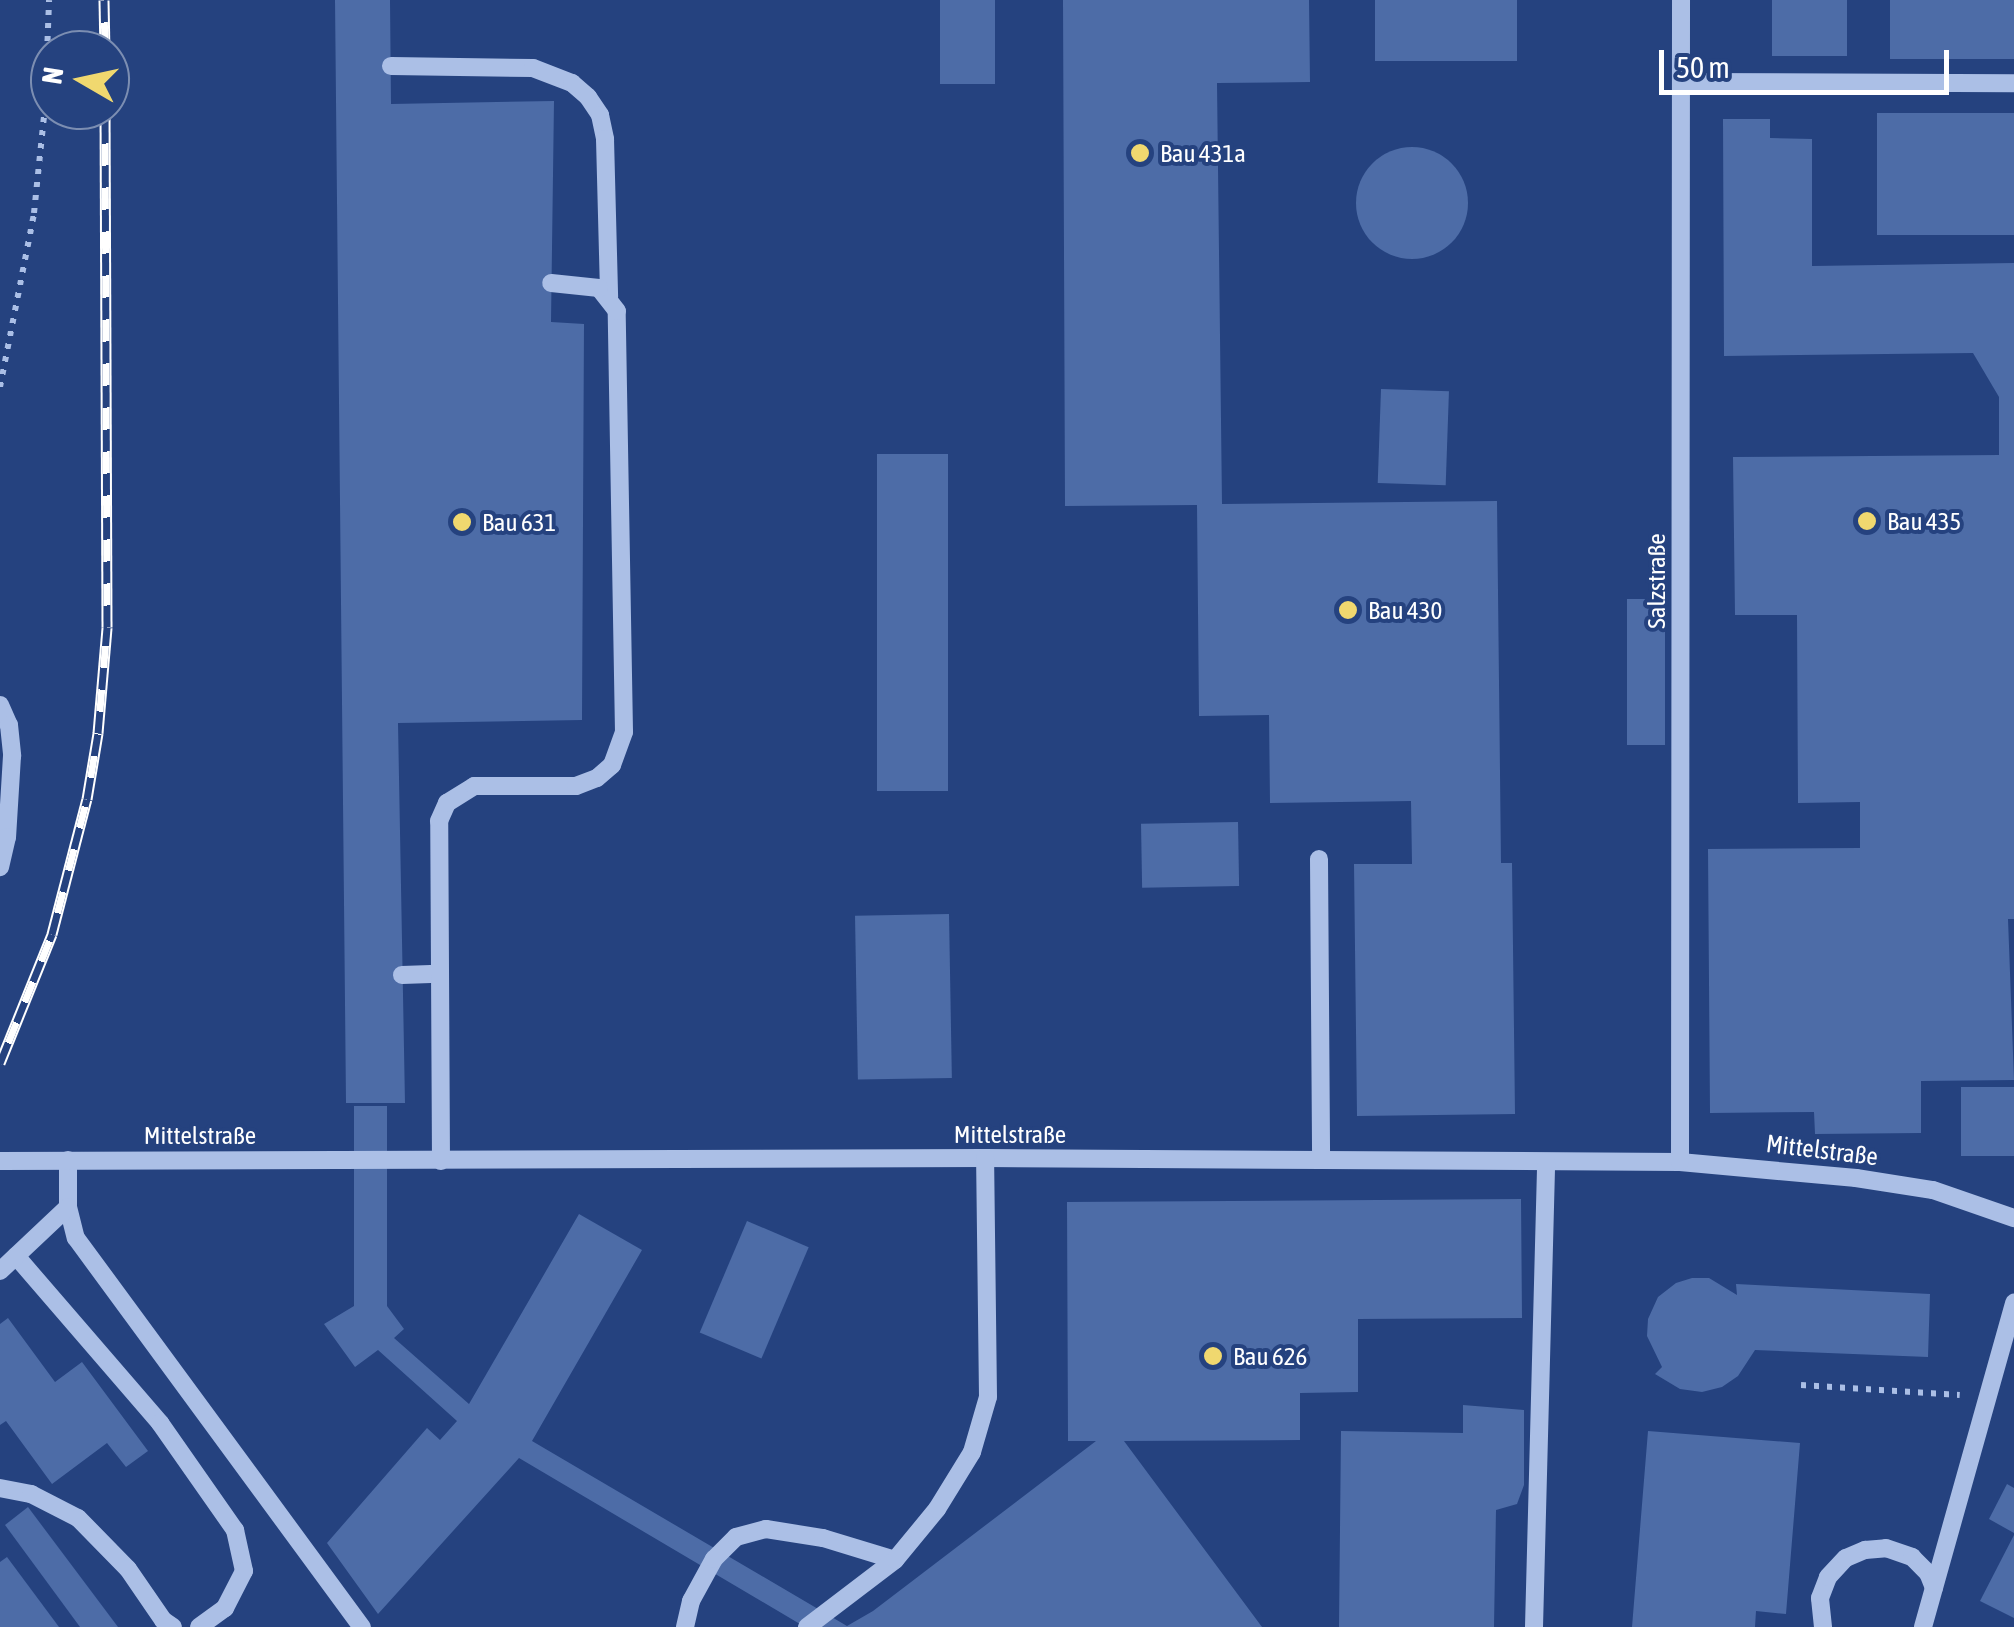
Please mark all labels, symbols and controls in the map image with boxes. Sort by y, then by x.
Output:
north arrow [30,30,130,130]
scale bar [1664,30,1954,92]
text: 50 m [1676,50,1730,84]
text: N [35,65,69,86]
place label: Bau 431a [1160,138,1246,168]
marker: Bau 431a [1129,142,1151,164]
place label: Bau 435 [1887,506,1961,536]
place label: Bau 631 [482,507,556,537]
marker: Bau 435 [1856,510,1878,532]
marker: Bau 631 [451,511,473,533]
street label: Salzstraße [1641,533,1671,629]
place label: Bau 430 [1368,595,1442,625]
marker: Bau 430 [1337,599,1359,621]
street label: Mittelstraße [954,1119,1066,1149]
street label: Mittelstraße [144,1120,256,1150]
street label: Mittelstraße [1764,1128,1880,1172]
place label: Bau 626 [1233,1341,1307,1371]
marker: Bau 626 [1202,1345,1224,1367]

